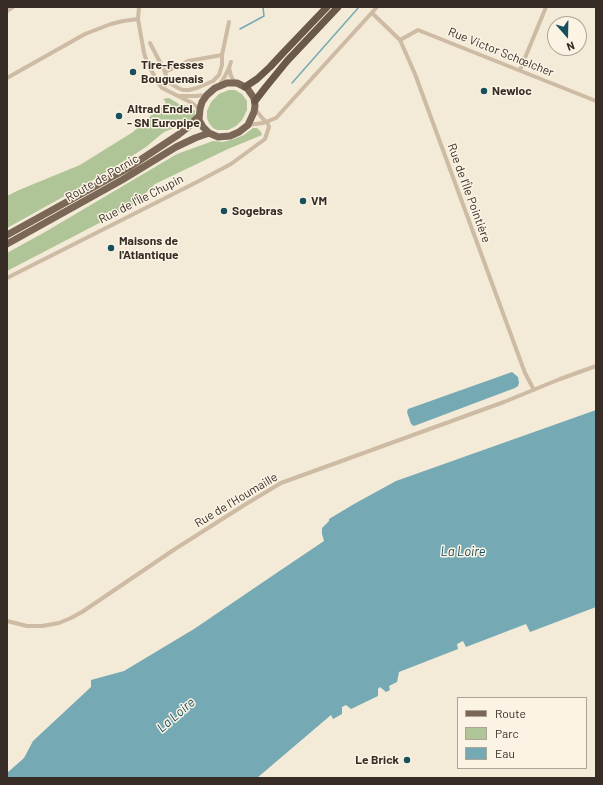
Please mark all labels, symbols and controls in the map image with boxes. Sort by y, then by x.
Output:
north arrow [547,16,587,56]
street label: Rue Victor Schœlcher [446,24,556,80]
text: N [565,39,577,54]
place label: Tire-Fesses Bouguenais [141,58,204,86]
marker: Tire-Fesses Bouguenais [128,67,138,77]
place label: Newloc [492,84,532,98]
marker: Newloc [479,86,489,96]
place label: Altrad Endel - SN Europipe [127,102,200,130]
marker: Altrad Endel - SN Europipe [114,111,124,121]
street label: Rue de l'Île Pointière [444,141,494,245]
street label: Route de Pornic [63,151,141,205]
street label: Rue de l'Île Chupin [96,171,186,227]
place label: VM [311,194,327,208]
marker: VM [298,196,308,206]
place label: Sogebras [232,204,283,218]
marker: Sogebras [219,206,229,216]
place label: Maisons de l'Atlantique [119,234,178,262]
marker: Maisons de l'Atlantique [106,243,116,253]
street label: Rue de l'Houmaille [192,470,280,530]
water label: La Loire [440,544,486,560]
water label: La Loire [154,694,198,736]
legend [457,697,587,769]
text: Route [495,706,526,720]
text: Parc [495,726,519,740]
text: Eau [495,746,515,760]
place label: Le Brick [355,753,399,767]
marker: Le Brick [402,755,412,765]

